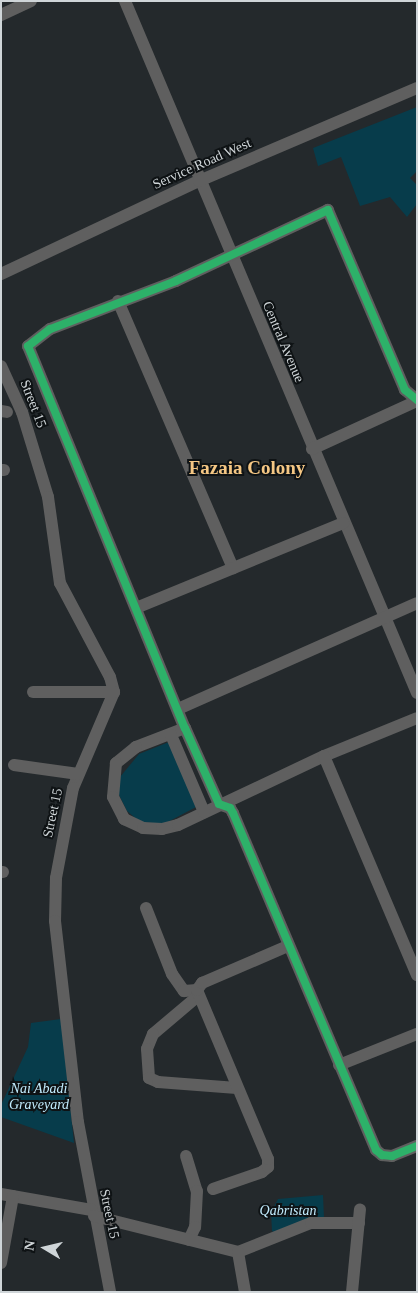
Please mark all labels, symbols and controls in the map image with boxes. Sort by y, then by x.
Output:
street label: Service Road West [150,135,254,193]
street label: Central Avenue [258,299,308,385]
street label: Street 15 [16,378,50,430]
district label: Fazaia Colony [189,457,305,479]
street label: Street 15 [40,787,66,839]
park label: Nai Abadi Graveyard [9,1081,69,1114]
street label: Street 15 [96,1188,122,1240]
park label: Qabristan [260,1203,316,1219]
north arrow [20,1223,70,1273]
text: N [21,1239,38,1252]

